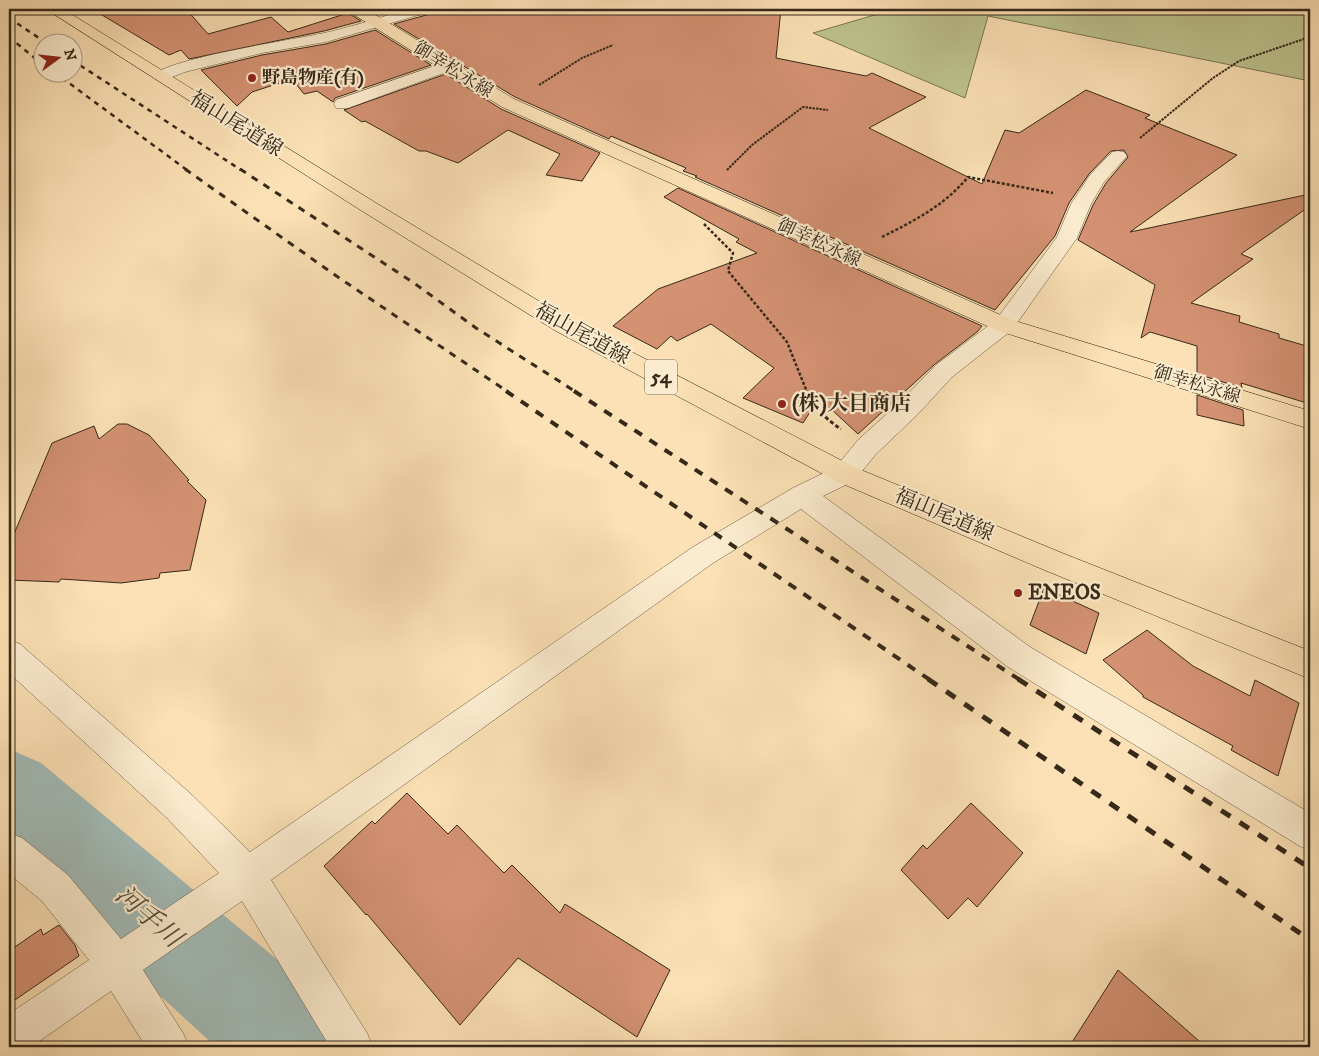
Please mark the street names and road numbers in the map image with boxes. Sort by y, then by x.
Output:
street label: 御幸松永線 [409,37,497,103]
street label: 福山尾道線 [185,85,287,163]
street label: 御幸松永線 [774,214,864,272]
street label: 福山尾道線 [530,297,634,371]
road number: 54 [645,360,677,394]
street label: 御幸松永線 [1151,361,1243,409]
street label: 福山尾道線 [891,483,997,547]

